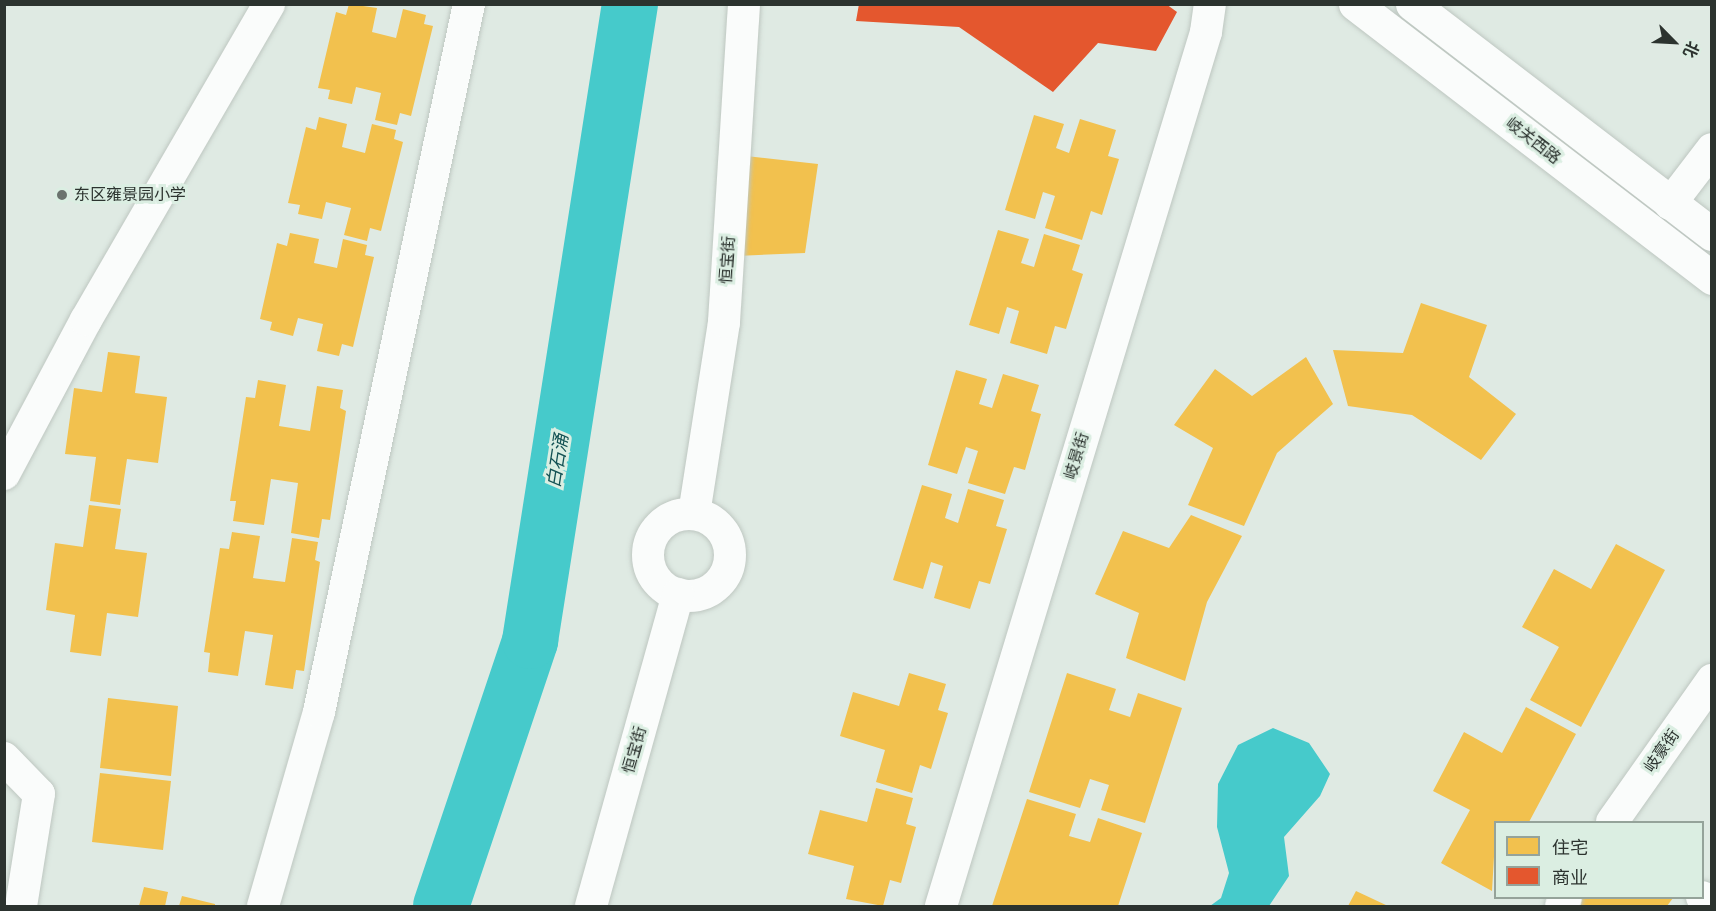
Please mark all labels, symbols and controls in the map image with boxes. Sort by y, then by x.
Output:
north arrow [1644,12,1704,72]
text: 北 [1677,38,1704,61]
street label: 岐关西路 [1502,114,1564,168]
place label: 东区雍景园小学 [74,185,186,205]
marker: 东区雍景园小学 [55,188,69,202]
street label: 恒宝街 [717,235,739,285]
street label: 岐景街 [1061,430,1093,482]
water label: 白石涌 [543,433,573,489]
street label: 恒宝街 [619,724,651,776]
street label: 岐豪街 [1640,726,1684,776]
legend [1494,821,1704,899]
text: 住宅 [1552,836,1588,860]
text: 商业 [1552,866,1588,890]

